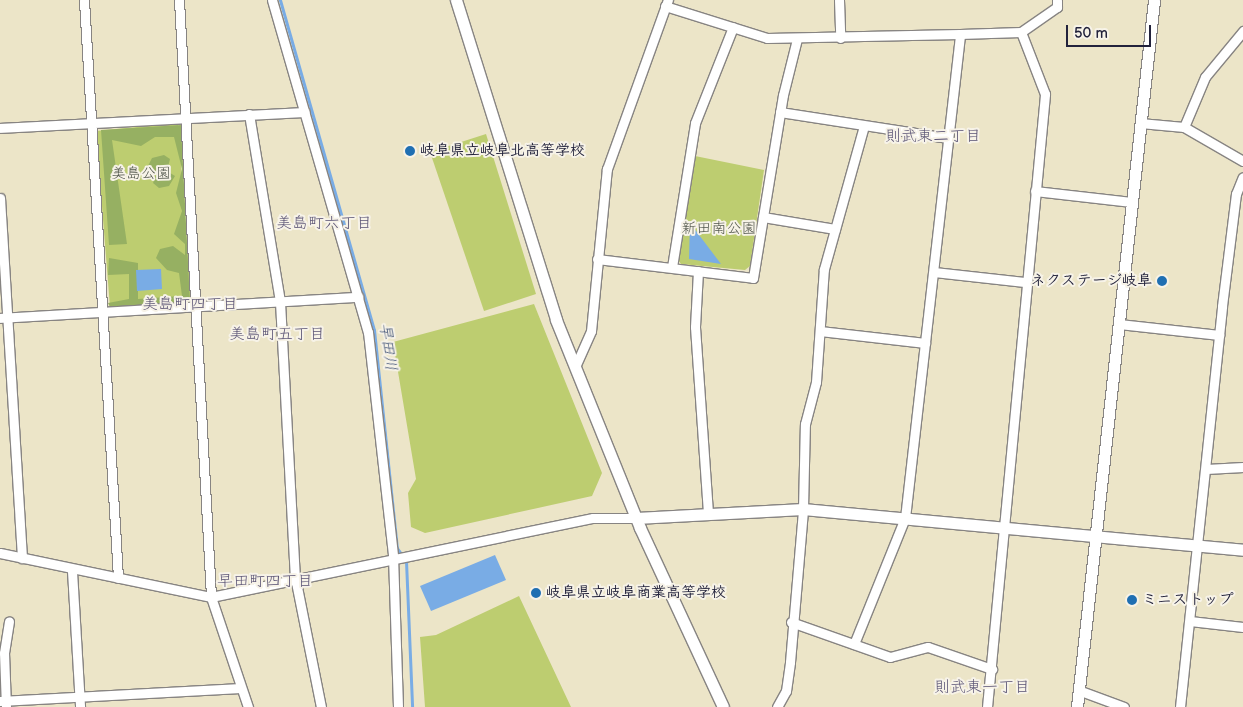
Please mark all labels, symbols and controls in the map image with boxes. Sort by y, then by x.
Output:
scale bar [1068,15,1153,47]
text: 50 m [1074,24,1108,43]
district label: 則武東二丁目 [885,127,981,147]
place label: 岐阜県立岐阜北高等学校 [420,142,585,160]
marker: 岐阜県立岐阜北高等学校 [404,145,416,157]
park label: 美島公園 [111,165,171,183]
district label: 美島町六丁目 [276,214,372,234]
park label: 新田南公園 [682,220,756,238]
place label: ネクステージ岐阜 [1032,272,1152,290]
marker: ネクステージ岐阜 [1156,275,1168,287]
district label: 美島町四丁目 [142,295,238,315]
water label: 早田川 [374,322,400,372]
district label: 美島町五丁目 [229,325,325,345]
district label: 早田町四丁目 [217,572,313,592]
place label: 岐阜県立岐阜商業高等学校 [546,584,726,602]
marker: 岐阜県立岐阜商業高等学校 [530,587,542,599]
place label: ミニストップ [1142,591,1232,609]
marker: ミニストップ [1126,594,1138,606]
district label: 則武東一丁目 [934,678,1030,698]

